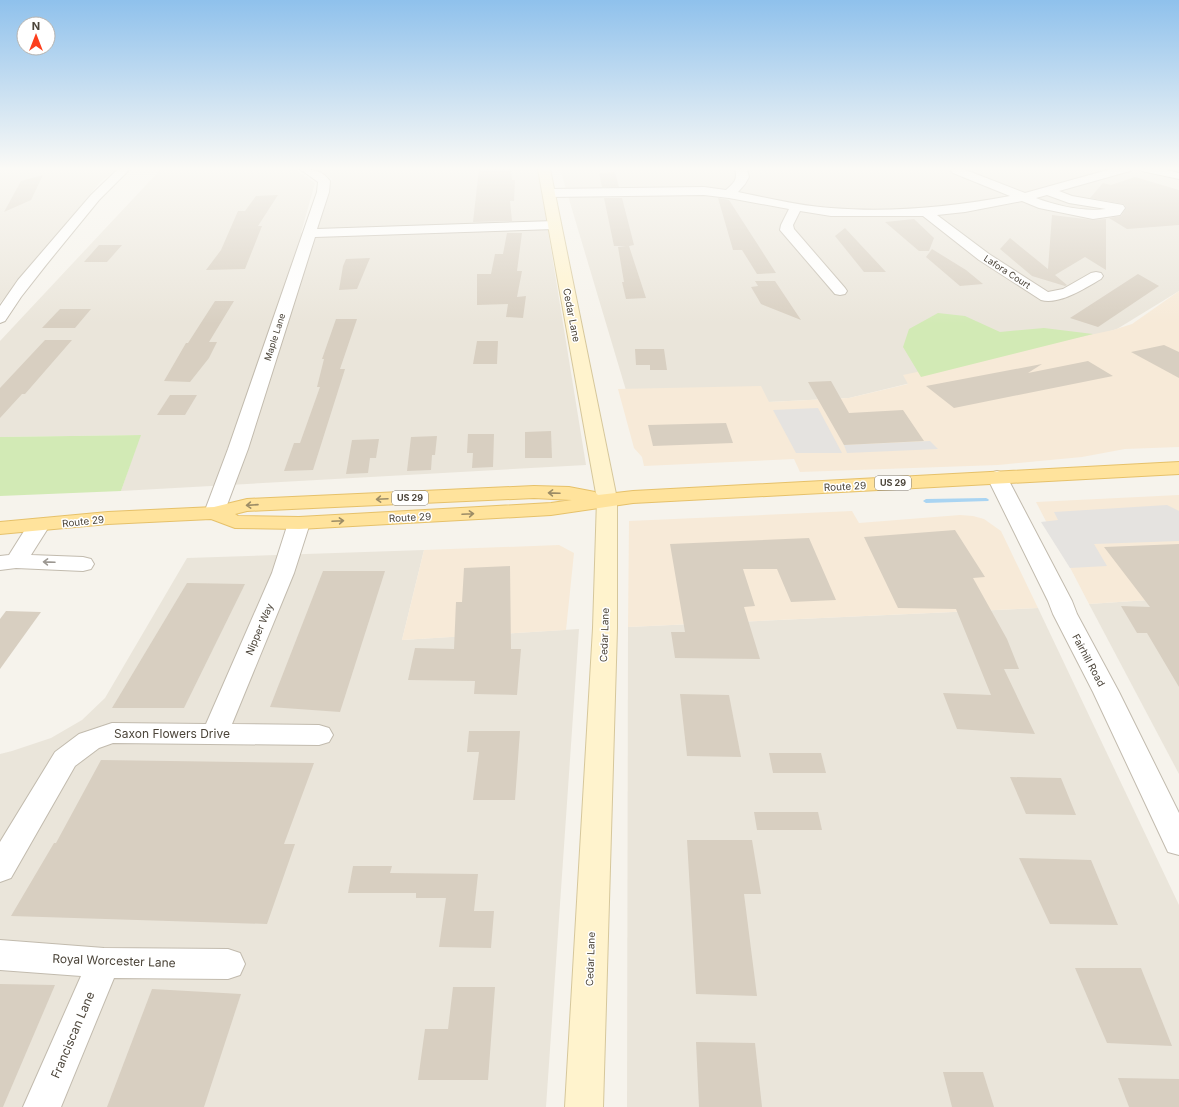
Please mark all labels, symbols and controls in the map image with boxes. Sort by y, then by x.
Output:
north arrow [16,16,56,56]
text: N [32,19,40,33]
street label: Lafora Court [982,252,1033,291]
street label: Cedar Lane [561,287,583,343]
street label: Maple Lane [262,312,287,362]
road number: US 29 [875,476,911,490]
street label: Route 29 [824,479,866,493]
one-way arrow [548,489,561,496]
road number: US 29 [392,491,428,505]
one-way arrow [376,495,389,503]
one-way arrow [246,502,259,509]
street label: Route 29 [389,510,431,524]
one-way arrow [461,510,474,517]
street label: Route 29 [61,513,105,529]
one-way arrow [331,517,344,524]
one-way arrow [43,559,56,566]
street label: Nipper Way [243,601,275,657]
street label: Cedar Lane [597,607,611,662]
street label: Fairhill Road [1070,632,1108,688]
street label: Saxon Flowers Drive [114,726,230,741]
street label: Cedar Lane [583,931,597,986]
street label: Royal Worcester Lane [52,951,176,970]
street label: Franciscan Lane [47,989,98,1081]

